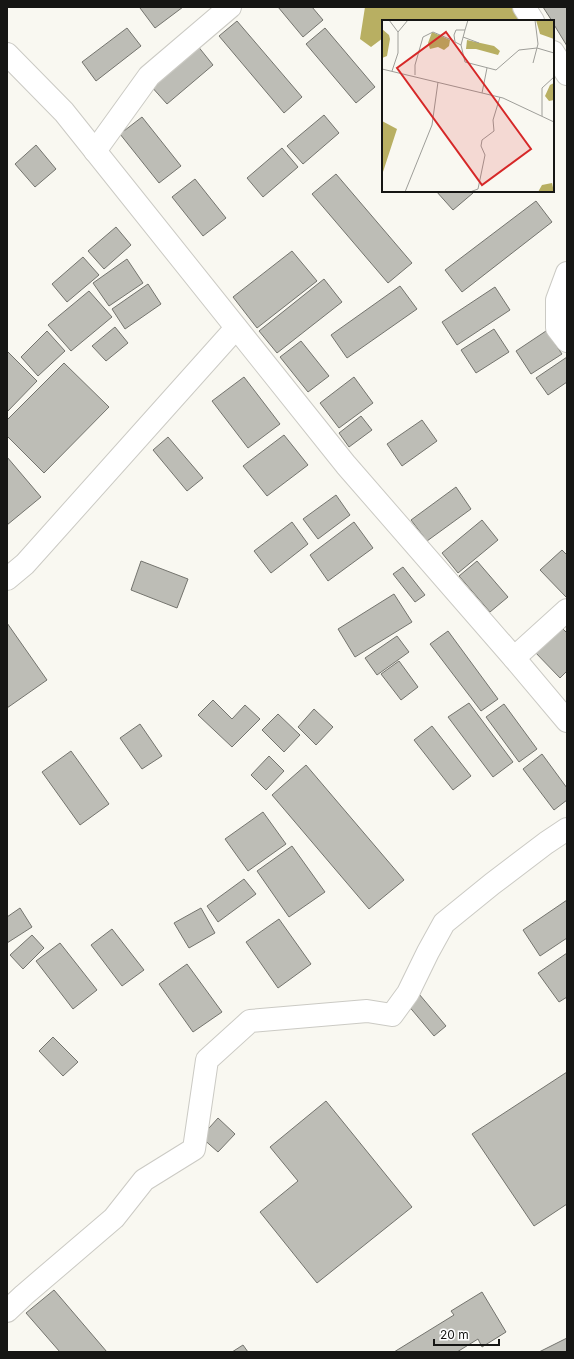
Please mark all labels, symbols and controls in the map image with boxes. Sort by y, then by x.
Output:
inset map [382,20,554,192]
scale bar [434,1321,499,1347]
text: 20 m [440,1327,469,1342]

